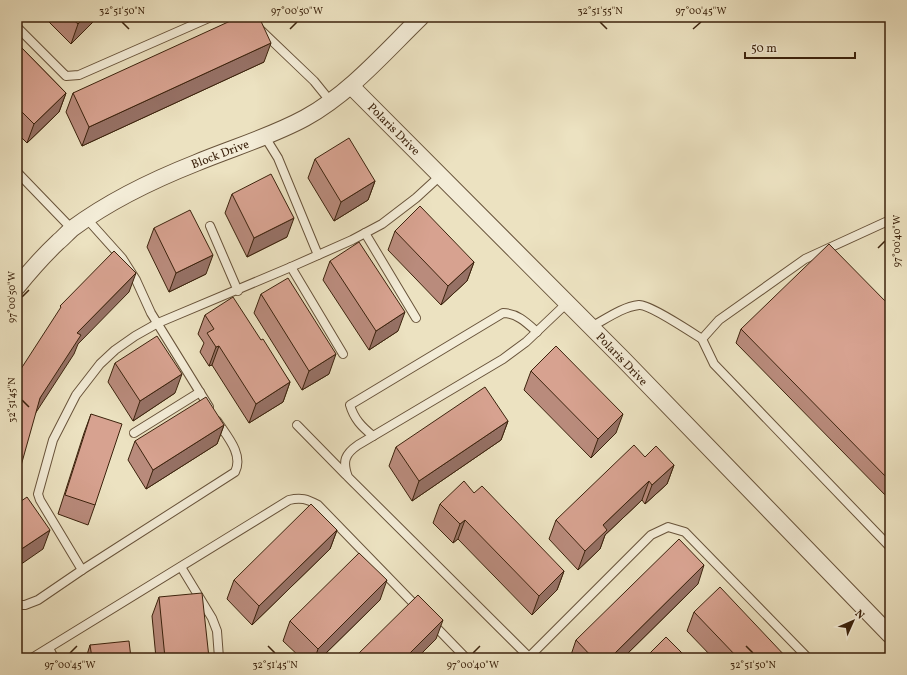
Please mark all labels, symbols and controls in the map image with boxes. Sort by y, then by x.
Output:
text: 32°51'50"N [99,4,146,18]
text: 97°00'50"W [271,4,323,18]
text: 32°51'55"N [577,4,623,18]
text: 97°00'45"W [675,4,727,18]
scale bar [745,34,855,60]
text: 50 m [751,41,777,57]
street label: Polaris Drive [364,100,423,160]
street label: Block Drive [189,136,252,173]
text: 97°00'40"W [890,215,904,267]
text: 97°00'50"W [5,271,19,323]
street label: Polaris Drive [592,330,651,390]
text: 32°51'45"N [5,377,19,423]
north arrow [833,601,873,641]
text: N [851,607,867,623]
text: 97°00'45"W [44,658,96,672]
text: 32°51'45"N [252,658,298,672]
text: 97°00'40"W [447,658,499,672]
text: 32°51'50"N [730,658,777,672]

